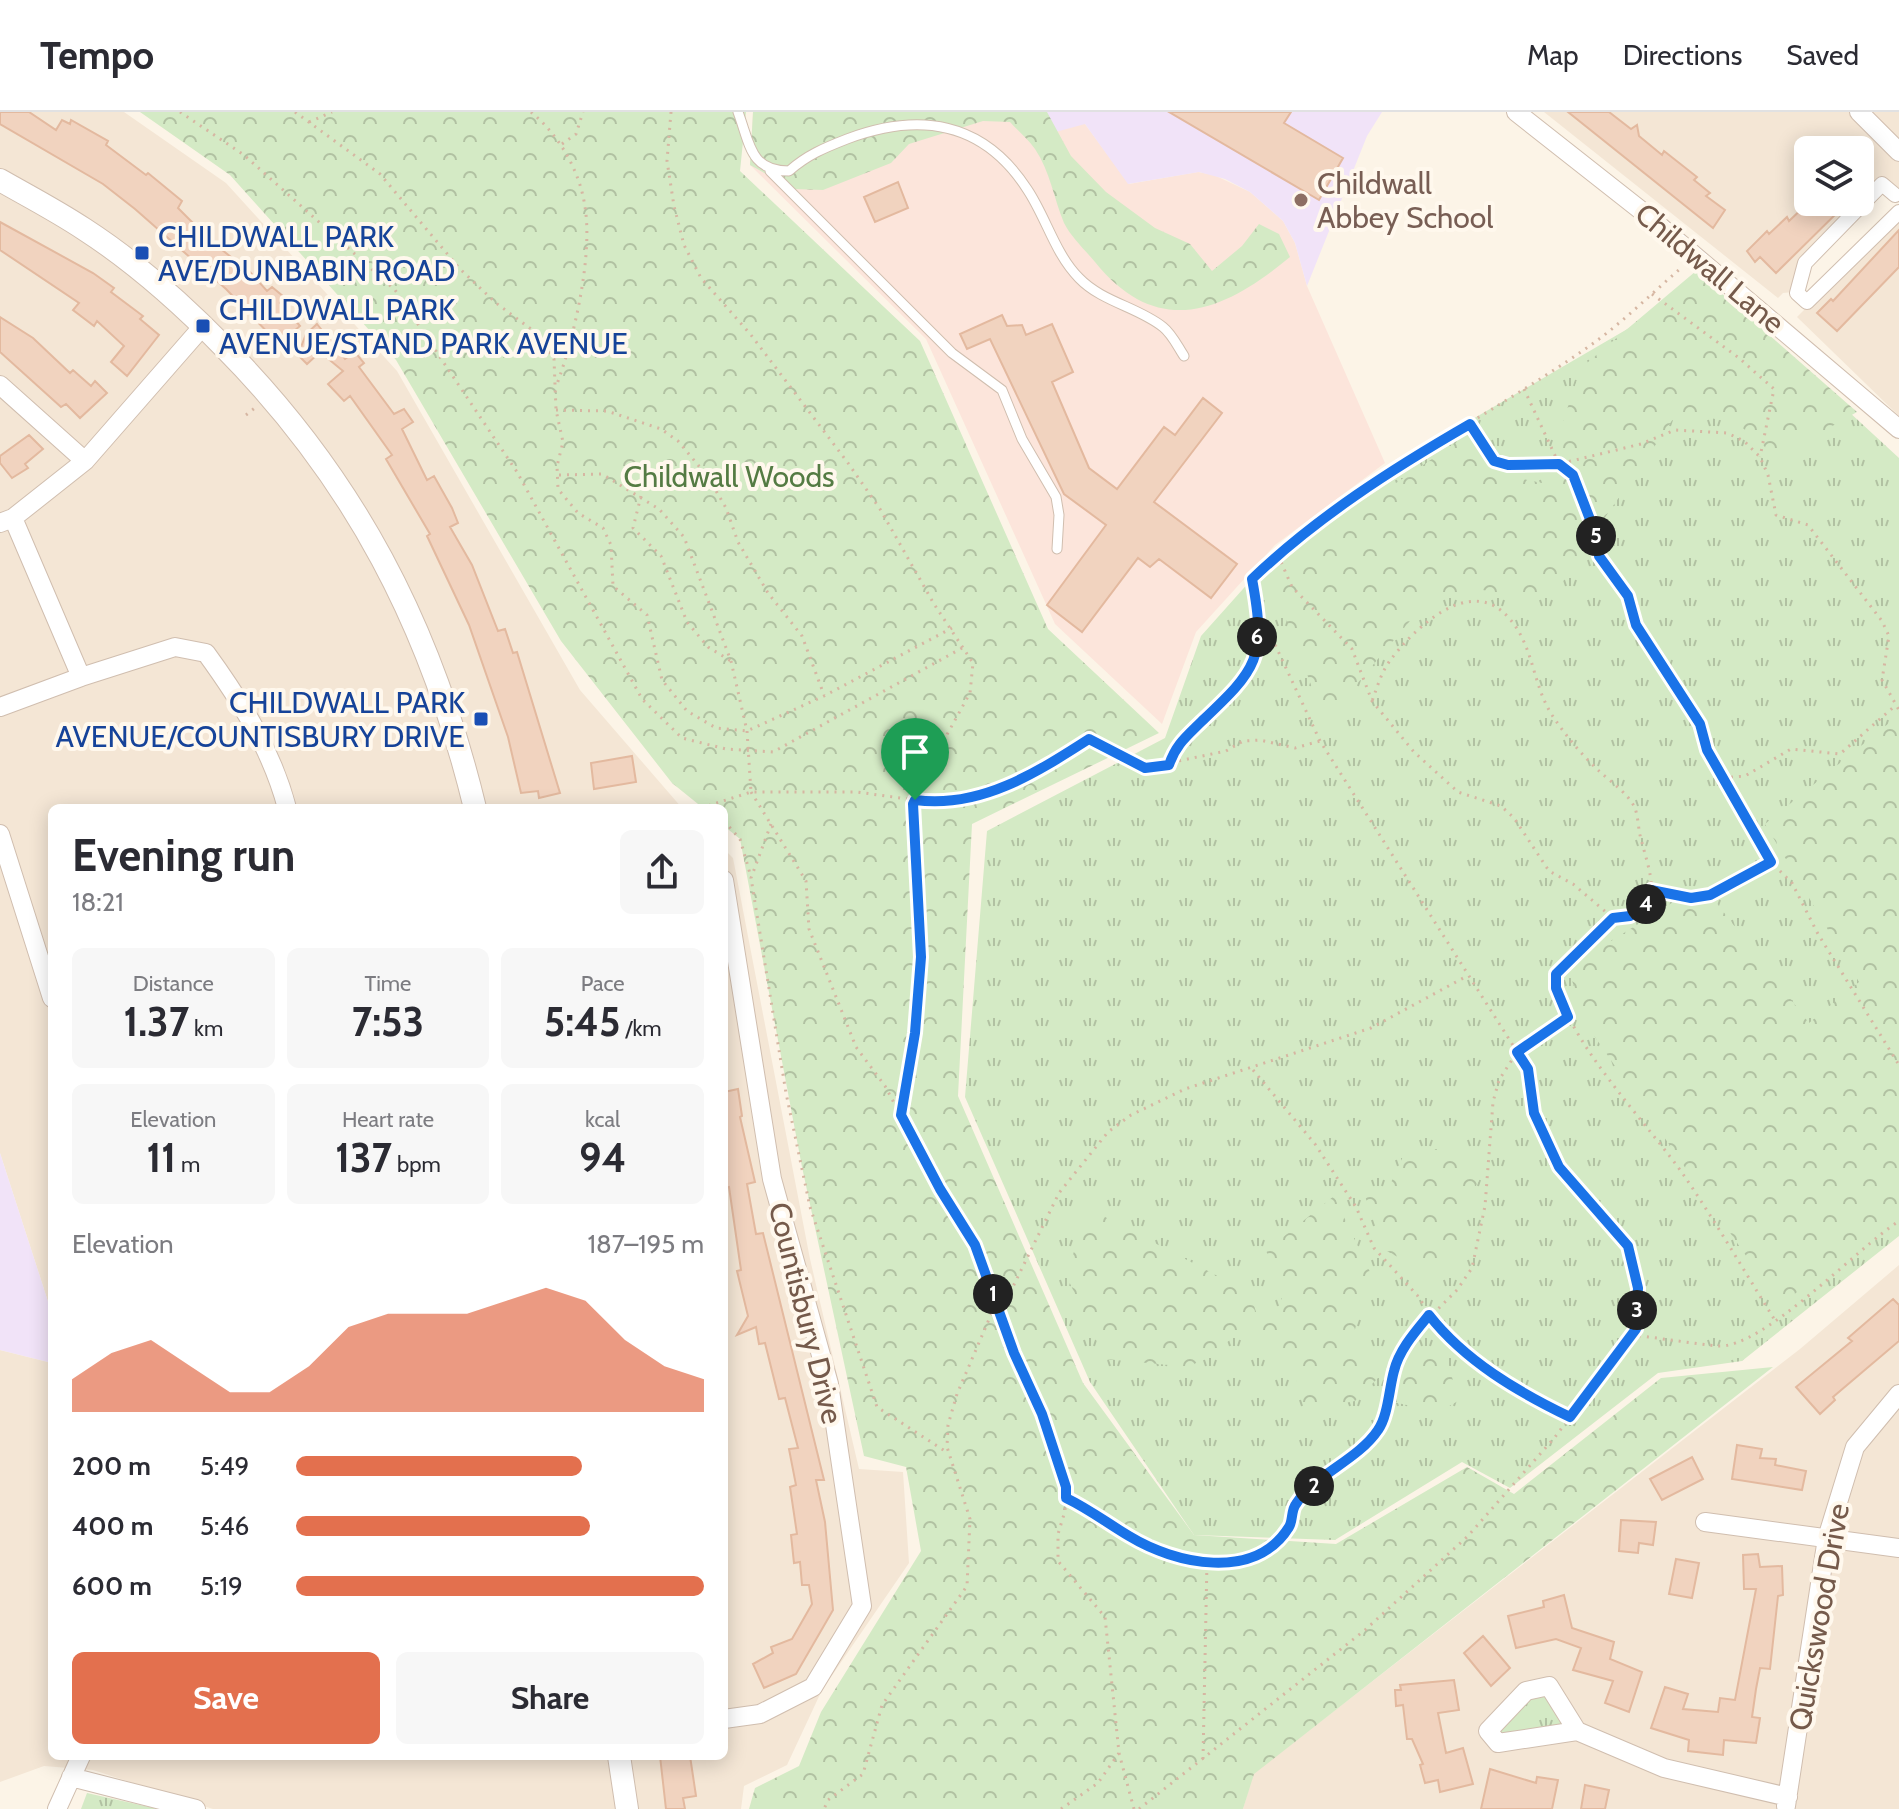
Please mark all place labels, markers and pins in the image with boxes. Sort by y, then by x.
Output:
place label: Childwall Abbey School [1317,165,1493,236]
marker: Childwall Abbey School [1292,191,1310,209]
place label: CHILDWALL PARK AVE/DUNBABIN ROAD [158,218,455,289]
marker: CHILDWALL PARK AVE/DUNBABIN ROAD [133,244,151,262]
place label: CHILDWALL PARK AVENUE/STAND PARK AVENUE [219,291,628,362]
marker: CHILDWALL PARK AVENUE/STAND PARK AVENUE [194,317,212,335]
pin: 5 [1576,516,1616,556]
pin: 6 [1237,617,1277,657]
place label: CHILDWALL PARK AVENUE/COUNTISBURY DRIVE [56,684,465,755]
marker: CHILDWALL PARK AVENUE/COUNTISBURY DRIVE [472,710,490,728]
pin [881,718,949,800]
pin: 4 [1626,884,1666,924]
pin: 1 [973,1274,1013,1314]
pin: 3 [1617,1290,1657,1330]
pin: 2 [1294,1466,1334,1506]

